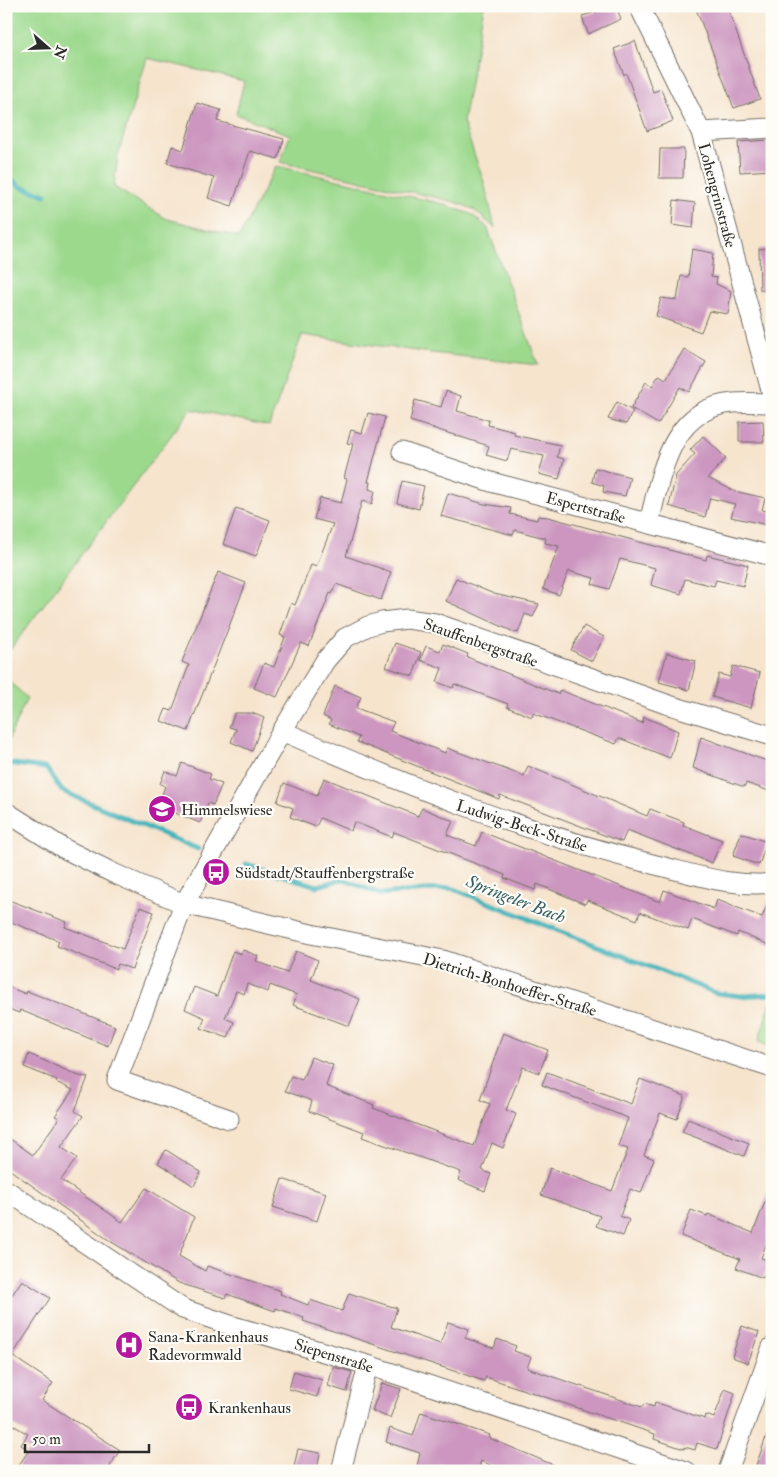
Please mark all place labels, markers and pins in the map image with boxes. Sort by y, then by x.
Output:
school or university icon: Himmelswiese [147,794,177,824]
place label: Himmelswiese [181,800,273,820]
bus stop icon: Südstadt/Stauffenbergstraße [201,857,231,887]
place label: Südstadt/Stauffenbergstraße [235,863,415,883]
place label: Sana-Krankenhaus Radevormwald [148,1327,268,1365]
hospital icon: Sana-Krankenhaus Radevormwald [114,1330,144,1360]
bus stop icon: Krankenhaus [174,1392,204,1422]
place label: Krankenhaus [208,1398,291,1418]

